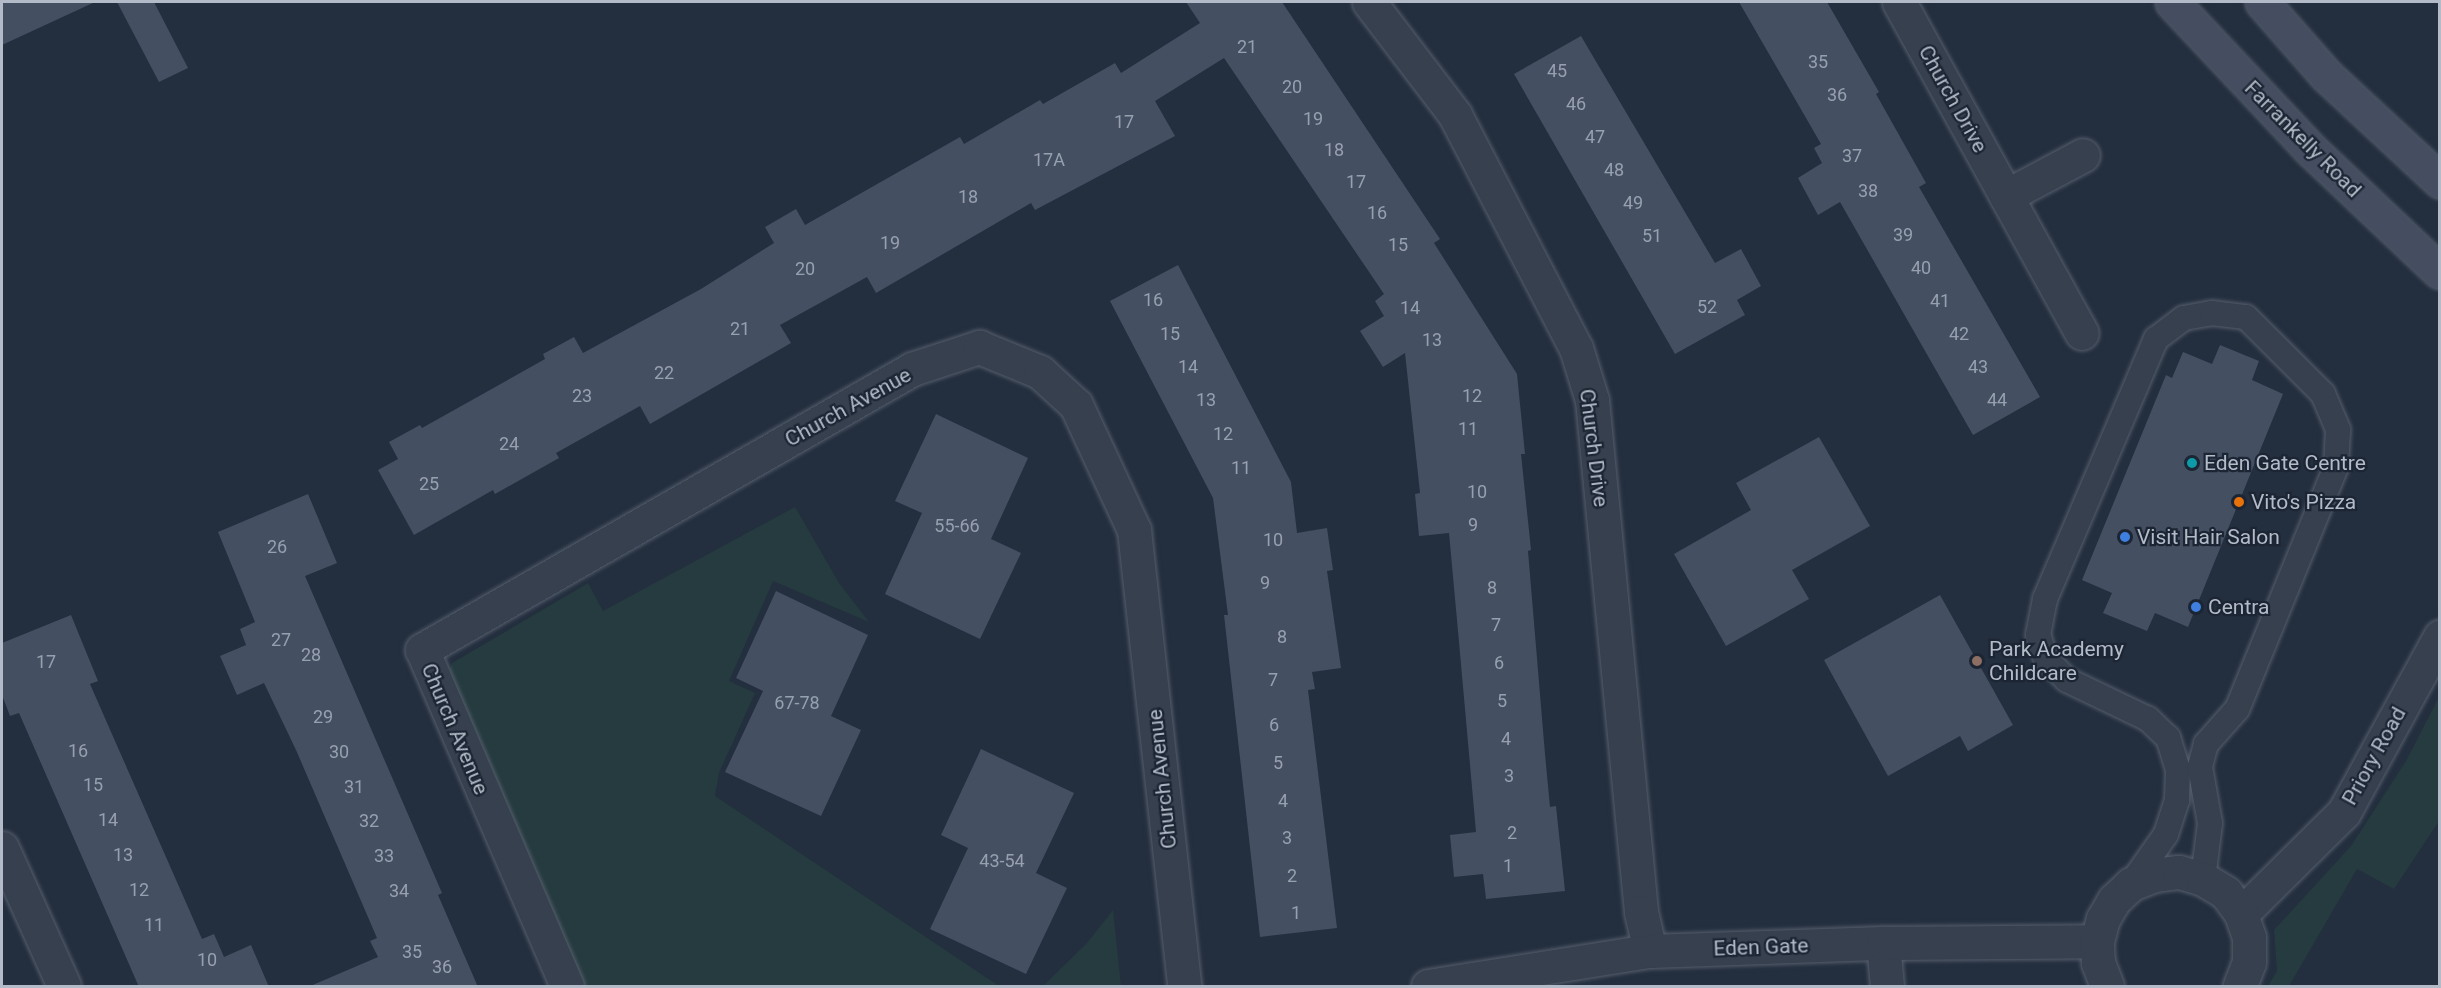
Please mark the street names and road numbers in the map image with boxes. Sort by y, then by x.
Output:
street label: Church Drive [1913,41,1993,157]
street label: Farrankelly Road [2239,75,2367,203]
street label: Church Avenue [781,362,915,452]
street label: Church Drive [1574,388,1614,508]
street label: Church Avenue [416,660,494,798]
street label: Priory Road [2337,703,2411,809]
street label: Church Avenue [1142,708,1182,850]
street label: Eden Gate [1713,933,1809,961]

